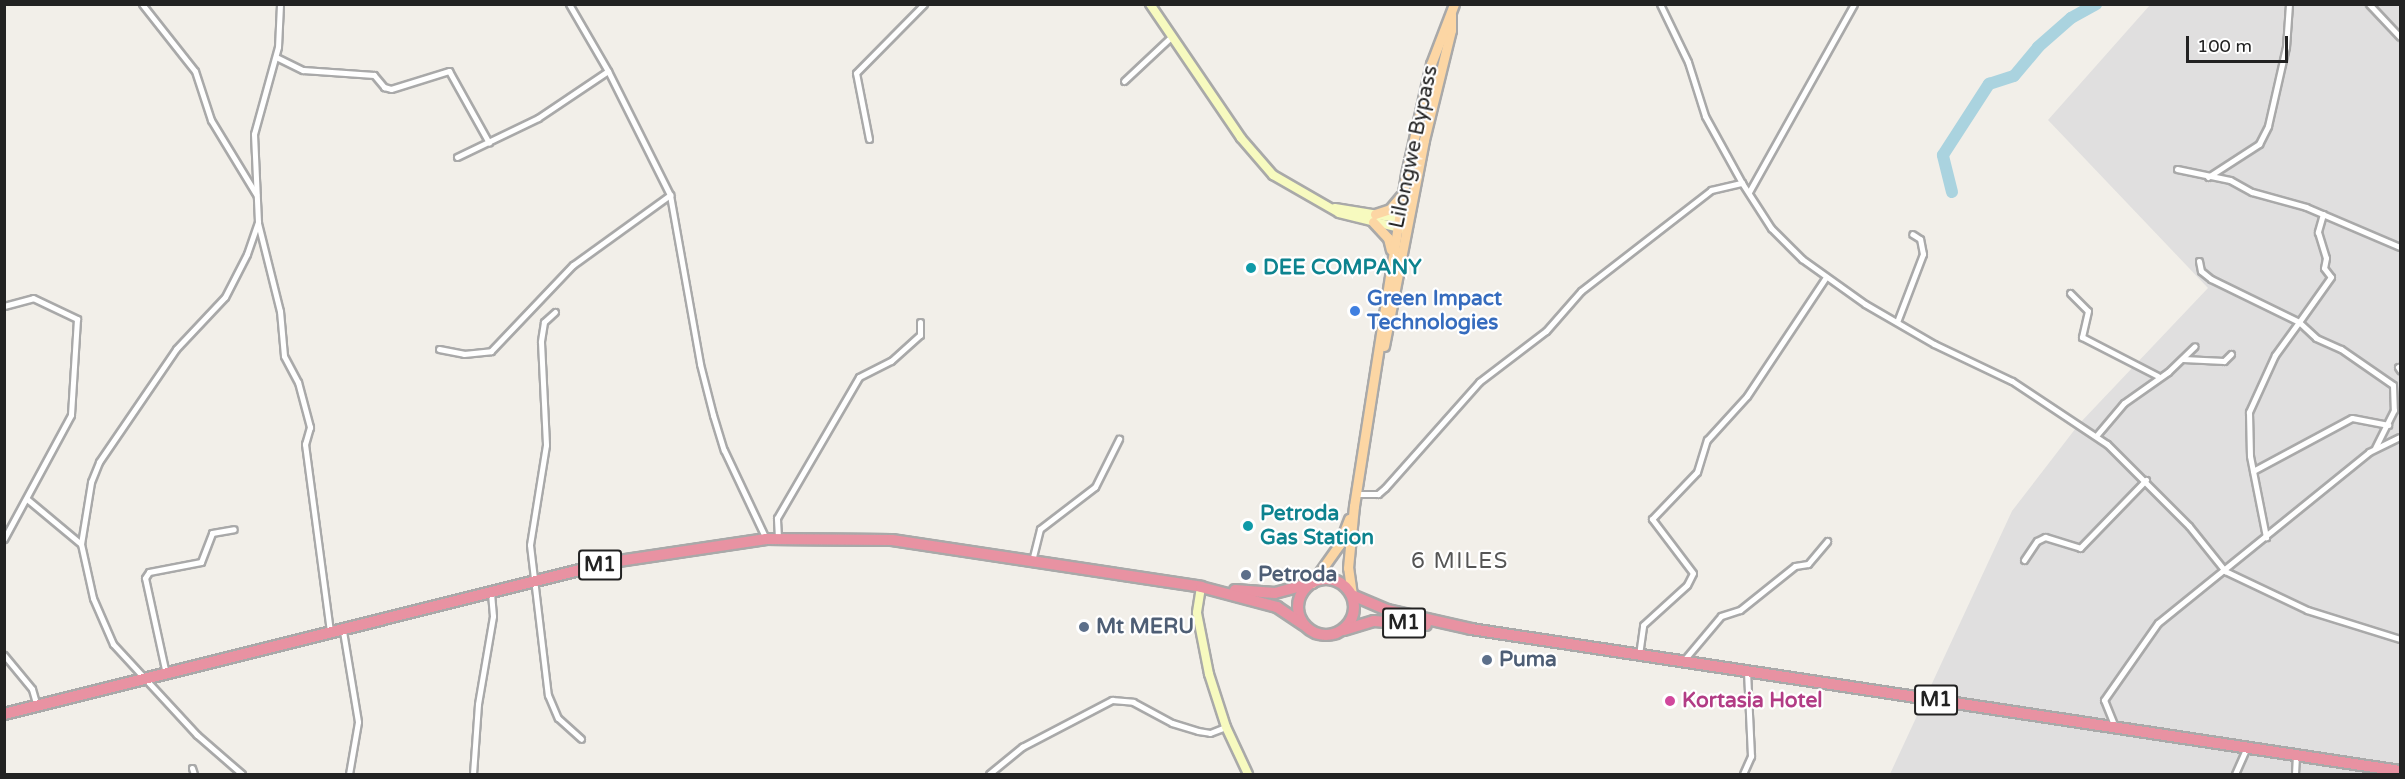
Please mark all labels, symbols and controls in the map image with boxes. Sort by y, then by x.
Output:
scale bar [2189,24,2291,62]
text: 100 m [2197,35,2252,57]
street label: Lilongwe Bypass [1384,63,1444,231]
place label: DEE COMPANY [1263,255,1422,281]
marker: DEE COMPANY [1244,261,1258,275]
place label: Green Impact Technologies [1367,286,1502,336]
marker: Green Impact Technologies [1348,304,1362,318]
place label: Petroda Gas Station [1260,501,1374,551]
marker: Petroda Gas Station [1241,519,1255,533]
road number: M1 [578,548,622,582]
district label: 6 MILES [1411,549,1509,575]
place label: Petroda [1258,562,1337,588]
marker: Petroda [1239,568,1253,582]
road number: M1 [1382,606,1426,640]
place label: Mt MERU [1096,614,1194,640]
marker: Mt MERU [1077,620,1091,634]
place label: Puma [1499,647,1557,673]
marker: Puma [1480,653,1494,667]
road number: M1 [1914,683,1958,717]
place label: Kortasia Hotel [1682,688,1823,714]
marker: Kortasia Hotel [1663,694,1677,708]

